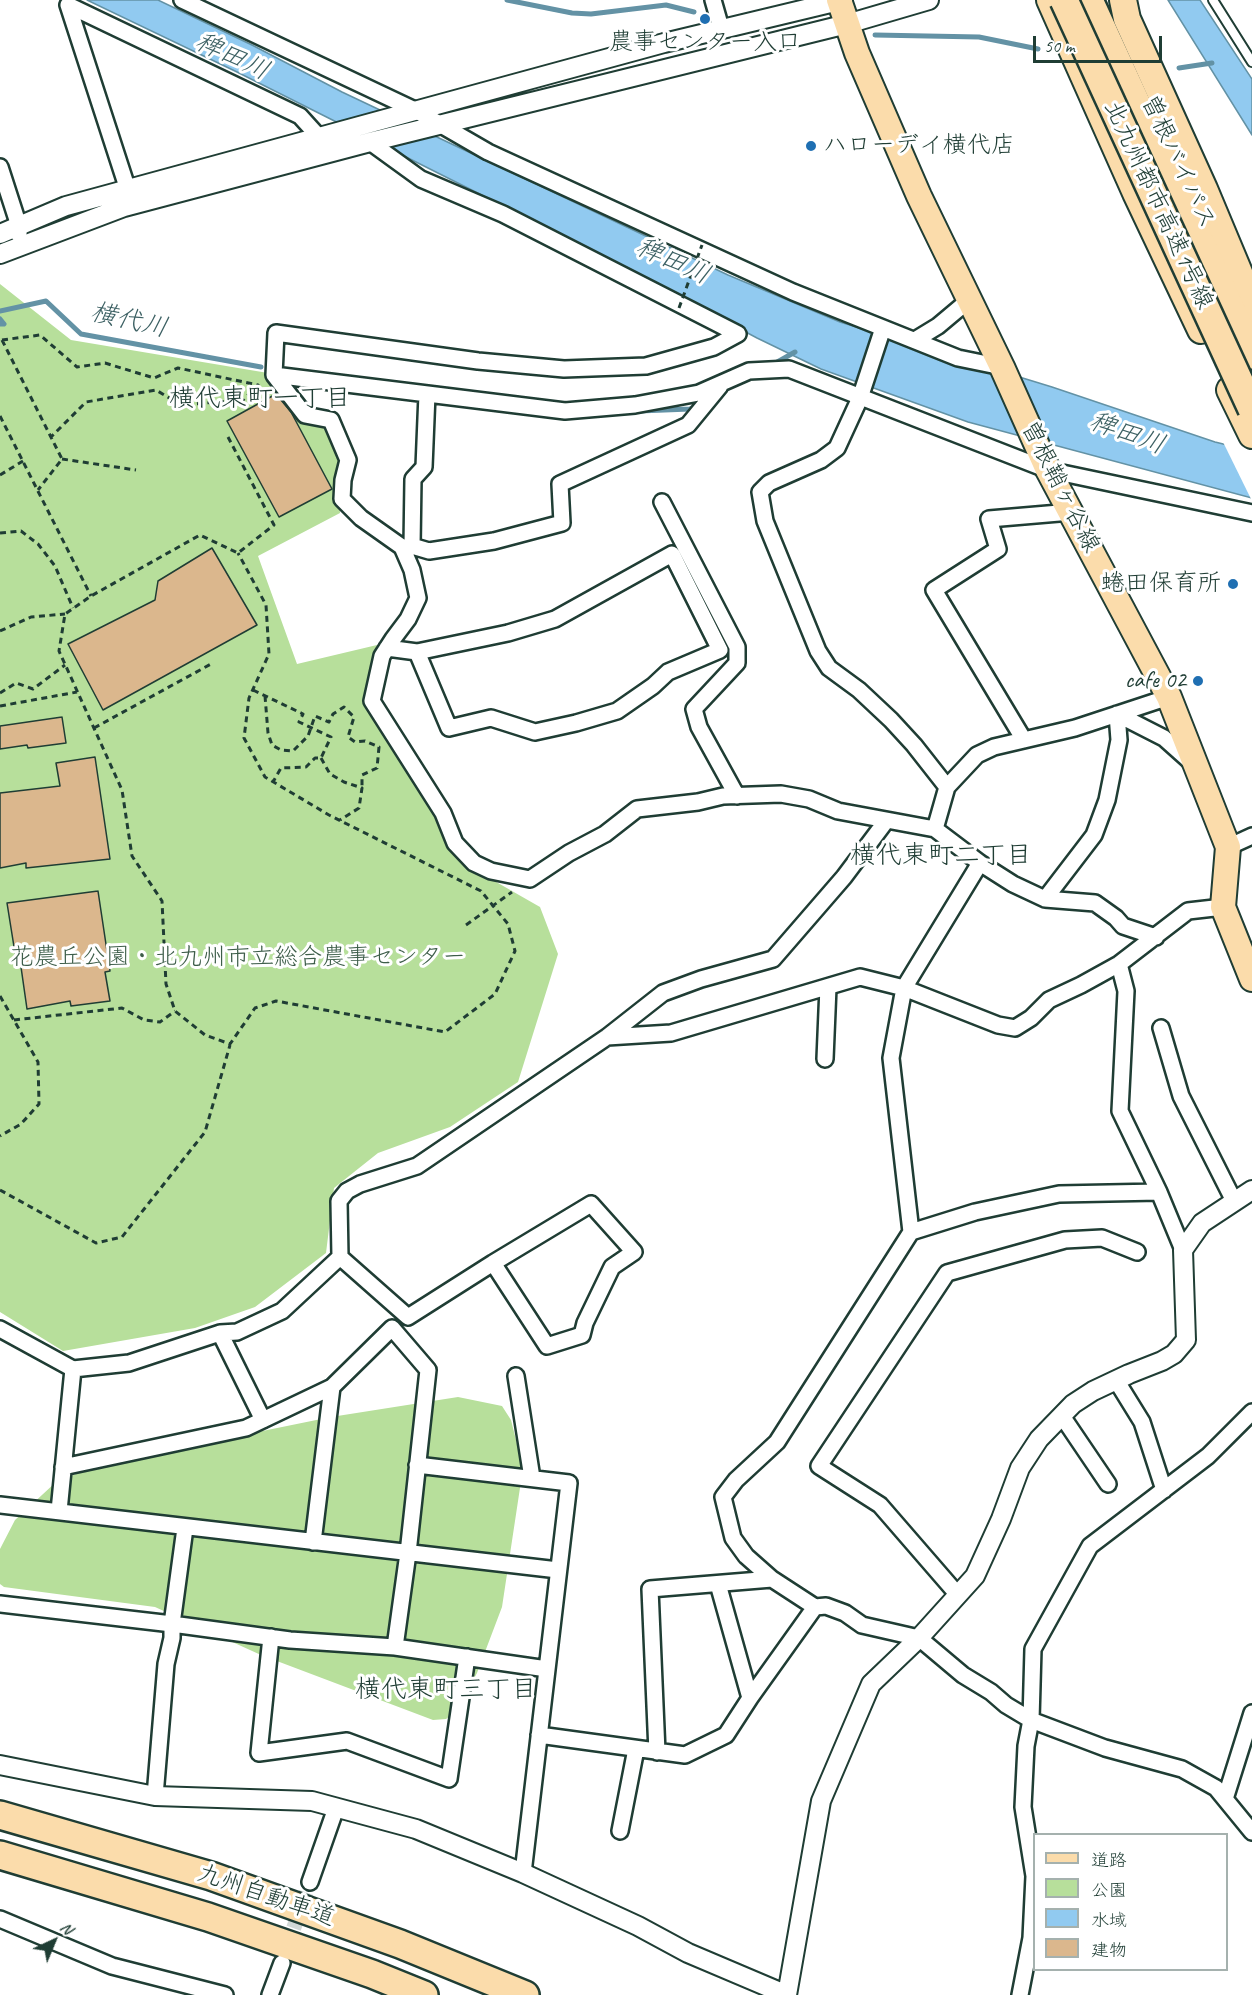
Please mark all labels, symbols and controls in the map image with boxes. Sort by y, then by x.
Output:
marker: 農事センター入口 [698,12,712,26]
scale bar [1036,24,1165,62]
water label: 稗田川 [190,26,274,88]
place label: 農事センター入口 [609,29,801,57]
text: 50 m [1044,35,1075,57]
street label: 曽根バイパス [1135,91,1221,233]
street label: 北九州都市高速1号線 [1097,96,1219,314]
place label: ハローデイ横代店 [823,132,1015,160]
marker: ハローデイ横代店 [804,139,818,153]
water label: 稗田川 [631,232,715,292]
water label: 横代川 [87,297,171,345]
district label: 横代東町一丁目 [169,383,351,415]
water label: 稗田川 [1085,406,1169,462]
street label: 曽根鞘ヶ谷線 [1014,416,1106,558]
place label: 蜷田保育所 [1101,570,1221,598]
marker: 蜷田保育所 [1226,577,1240,591]
place label: cafe 02 [1125,667,1186,695]
marker: cafe 02 [1191,674,1205,688]
district label: 横代東町二丁目 [850,840,1032,872]
park label: 花農丘公園・北九州市立総合農事センター [10,944,466,972]
district label: 横代東町三丁目 [355,1674,537,1706]
legend [1033,1833,1228,1971]
text: 道路 [1091,1849,1127,1871]
street label: 九州自動車道 [193,1859,339,1933]
text: 公園 [1091,1879,1127,1901]
text: 水域 [1091,1909,1127,1931]
north arrow [24,1911,84,1971]
text: N [56,1917,77,1939]
text: 建物 [1091,1939,1127,1961]

